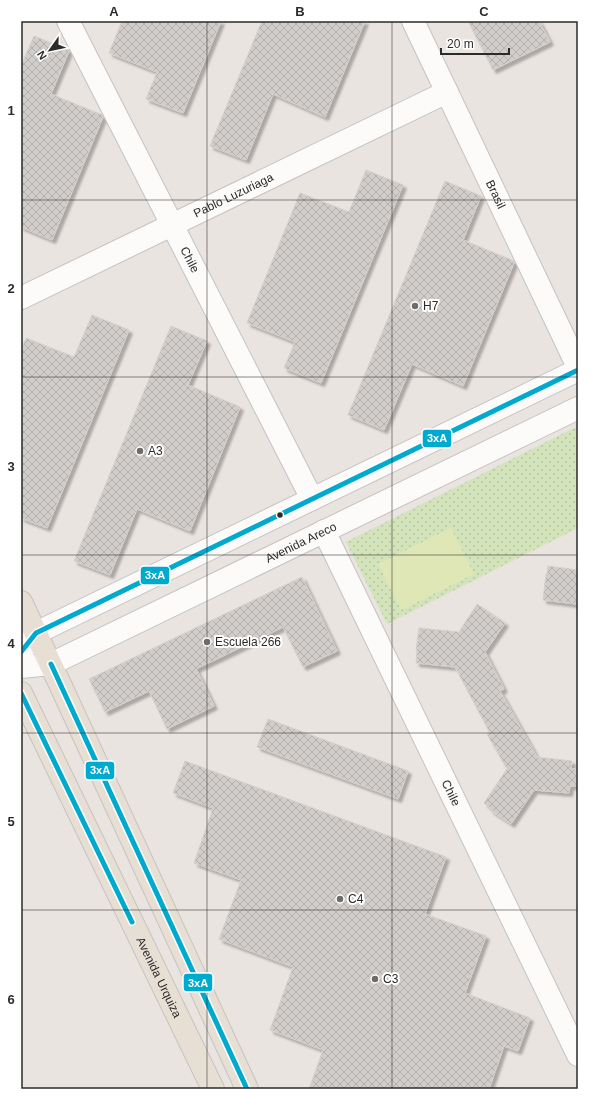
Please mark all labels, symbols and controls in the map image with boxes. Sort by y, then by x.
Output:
text: A [109,4,119,19]
text: B [295,4,305,19]
text: C [479,4,489,19]
north arrow [30,30,70,70]
scale bar [441,30,509,56]
text: 20 m [447,37,474,51]
text: N [34,49,49,62]
text: 1 [7,103,15,118]
street label: Pablo Luzuriaga [191,170,276,220]
street label: Brasil [483,178,508,211]
street label: Chile [177,244,202,275]
text: 2 [7,281,15,296]
place label: H7 [423,299,439,313]
marker: H7 [410,301,420,311]
line badge: 3xA [422,429,452,448]
text: 3xA [427,432,447,444]
place label: A3 [148,444,163,458]
marker: A3 [135,446,145,456]
text: 3 [7,459,15,474]
unlabelled marker [275,510,285,520]
street label: Avenida Areco [263,519,339,566]
line badge: 3xA [140,566,170,585]
text: 3xA [145,569,165,581]
place label: Escuela 266 [215,635,281,649]
text: 4 [7,636,15,651]
marker: Escuela 266 [202,637,212,647]
line badge: 3xA [85,761,115,780]
text: 3xA [90,764,110,776]
street label: Chile [439,777,463,809]
text: 5 [7,814,15,829]
place label: C4 [348,892,364,906]
marker: C4 [335,894,345,904]
street label: Avenida Urquiza [133,935,184,1020]
place label: C3 [383,972,399,986]
line badge: 3xA [183,973,213,992]
marker: C3 [370,974,380,984]
text: 3xA [188,977,208,989]
text: 6 [7,992,15,1007]

